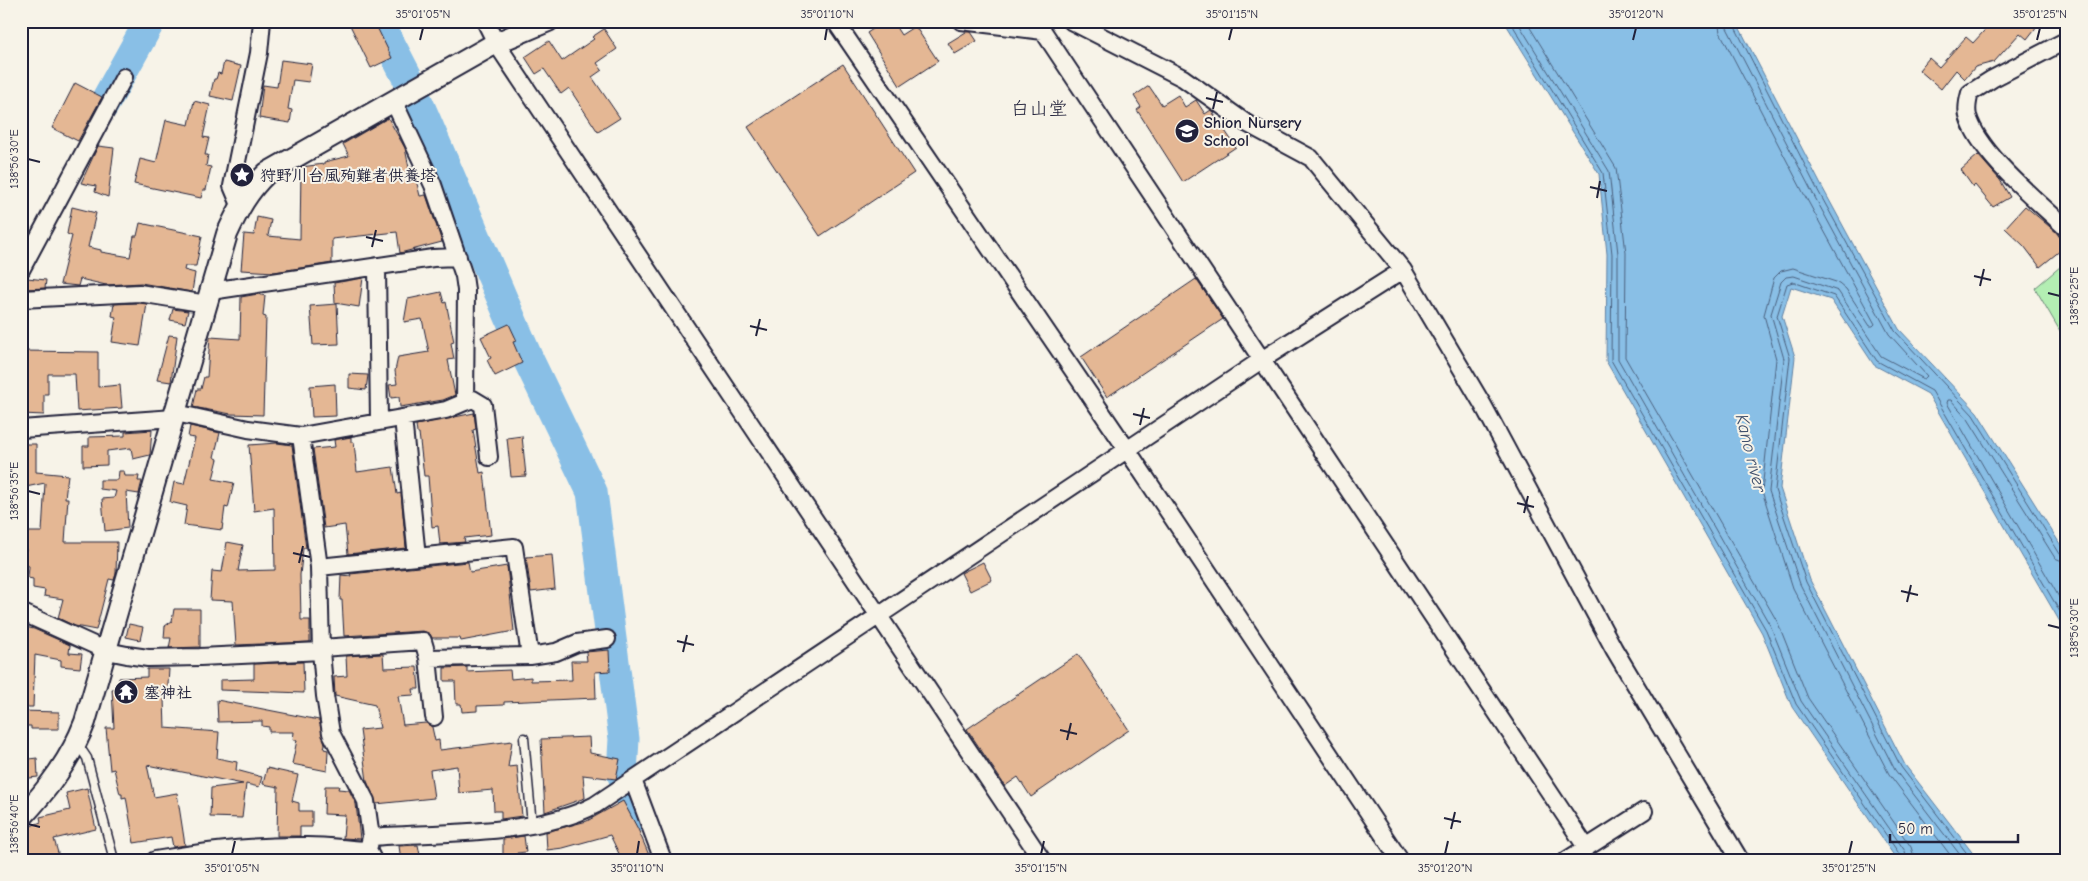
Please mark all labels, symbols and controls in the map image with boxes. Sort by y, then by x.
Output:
text: 35°01'05"N [396,7,450,21]
text: 35°01'10"N [800,7,854,21]
text: 35°01'15"N [1206,7,1258,21]
text: 35°01'20"N [1609,7,1663,21]
text: 35°01'25"N [2013,7,2067,21]
district label: 白山堂 [1010,98,1068,120]
place label: Shion Nursery School [1204,114,1302,150]
school or university icon: Shion Nursery School [1174,118,1200,144]
text: 138°56'30"E [7,129,21,189]
place icon: 狩野川台風殉難者供養塔 [229,162,255,188]
place label: 狩野川台風殉難者供養塔 [260,167,436,185]
text: 138°56'25"E [2067,267,2081,325]
water label: Kano river [1731,412,1771,495]
text: 138°56'35"E [7,462,21,520]
text: 138°56'30"E [2067,598,2081,658]
temple icon: 塞神社 [113,679,139,705]
place label: 塞神社 [144,684,192,702]
text: 138°56'40"E [7,795,21,853]
scale bar [1890,811,2018,843]
text: 50 m [1898,820,1933,838]
text: 35°01'05"N [205,861,259,875]
text: 35°01'10"N [610,861,664,875]
text: 35°01'15"N [1015,861,1067,875]
text: 35°01'20"N [1418,861,1472,875]
text: 35°01'25"N [1822,861,1876,875]

